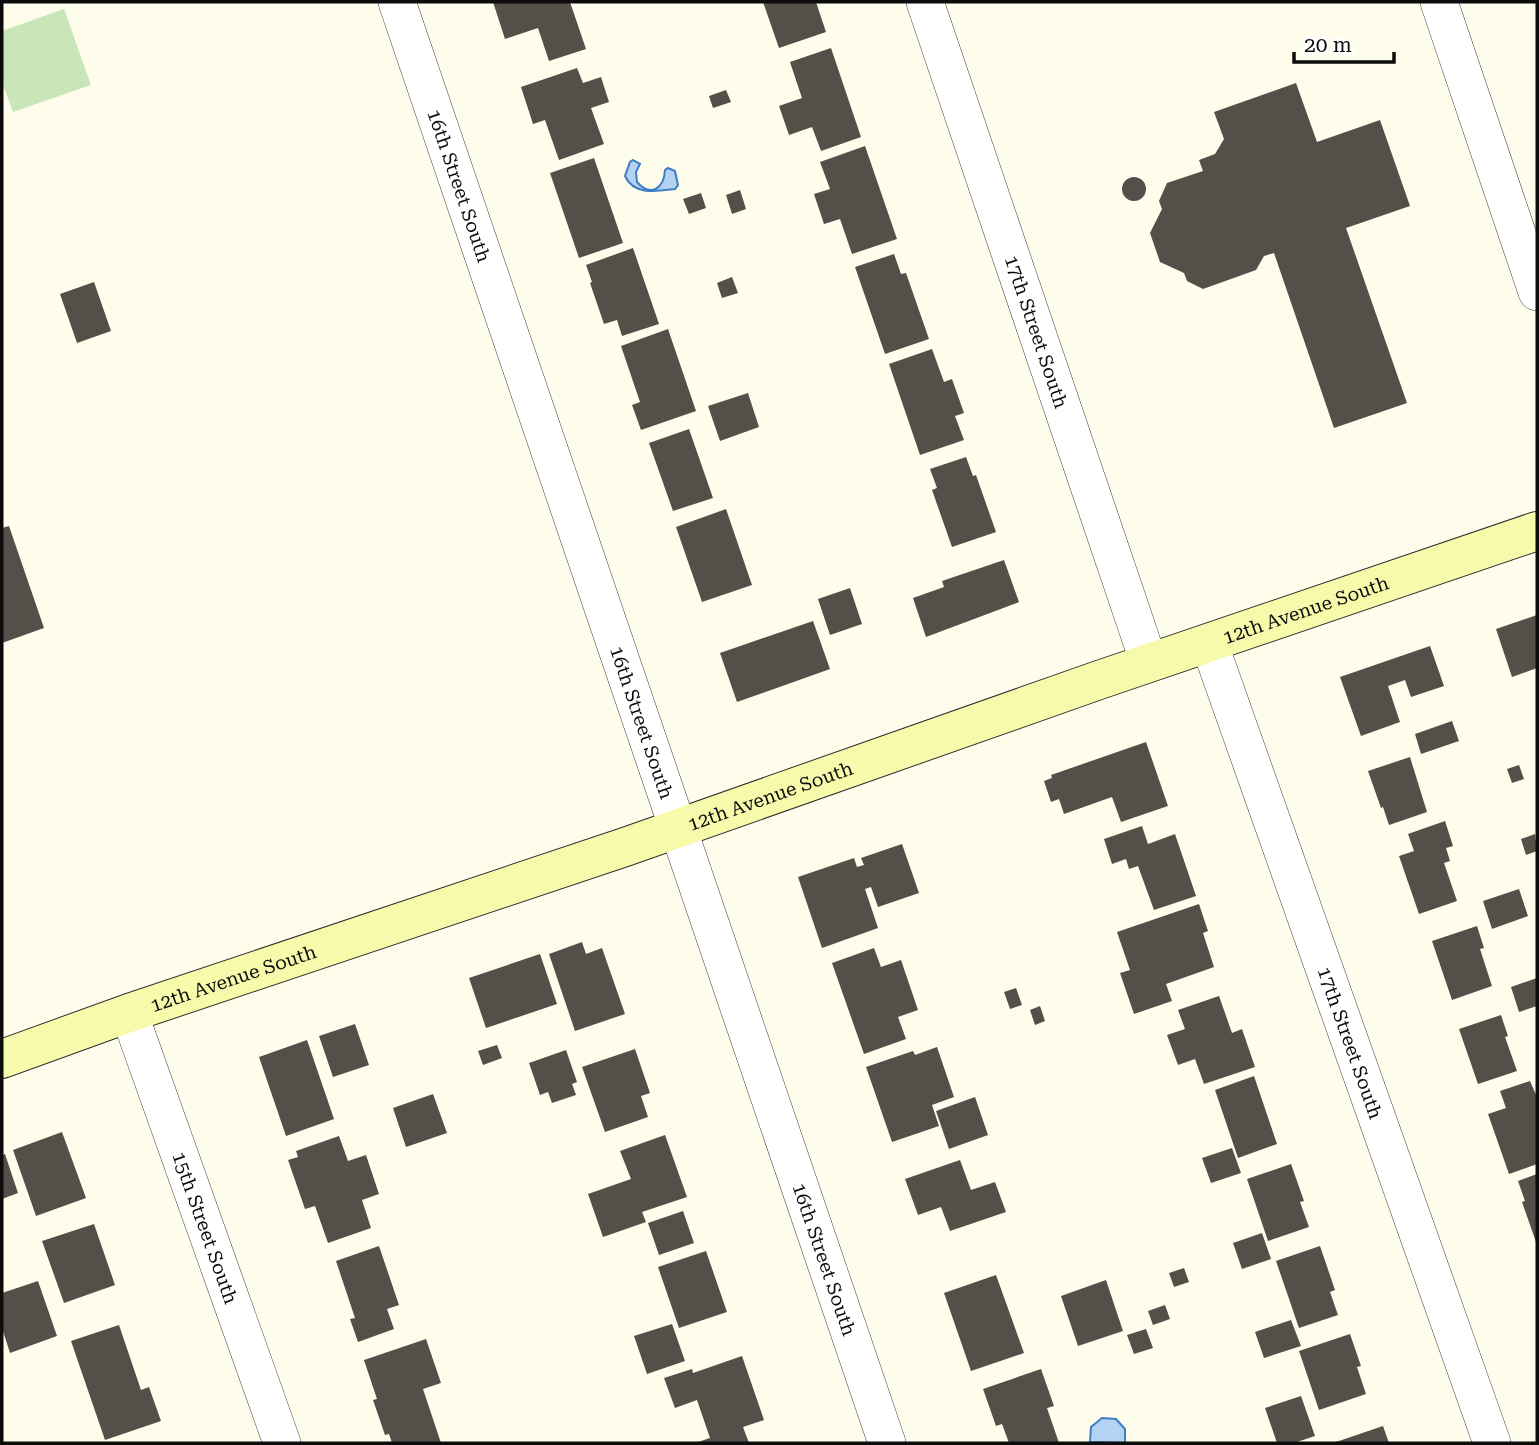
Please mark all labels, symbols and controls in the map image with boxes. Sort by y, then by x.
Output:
scale bar [1294,21,1394,65]
text: 20 m [1304,33,1352,57]
street label: 16th Street South [422,106,496,265]
street label: 17th Street South [1000,252,1073,411]
street label: 12th Avenue South [1220,571,1392,649]
street label: 16th Street South [605,643,678,802]
street label: 12th Avenue South [685,757,856,836]
street label: 12th Avenue South [148,940,319,1017]
street label: 17th Street South [1312,964,1387,1122]
street label: 15th Street South [167,1149,243,1307]
street label: 16th Street South [787,1180,861,1339]

